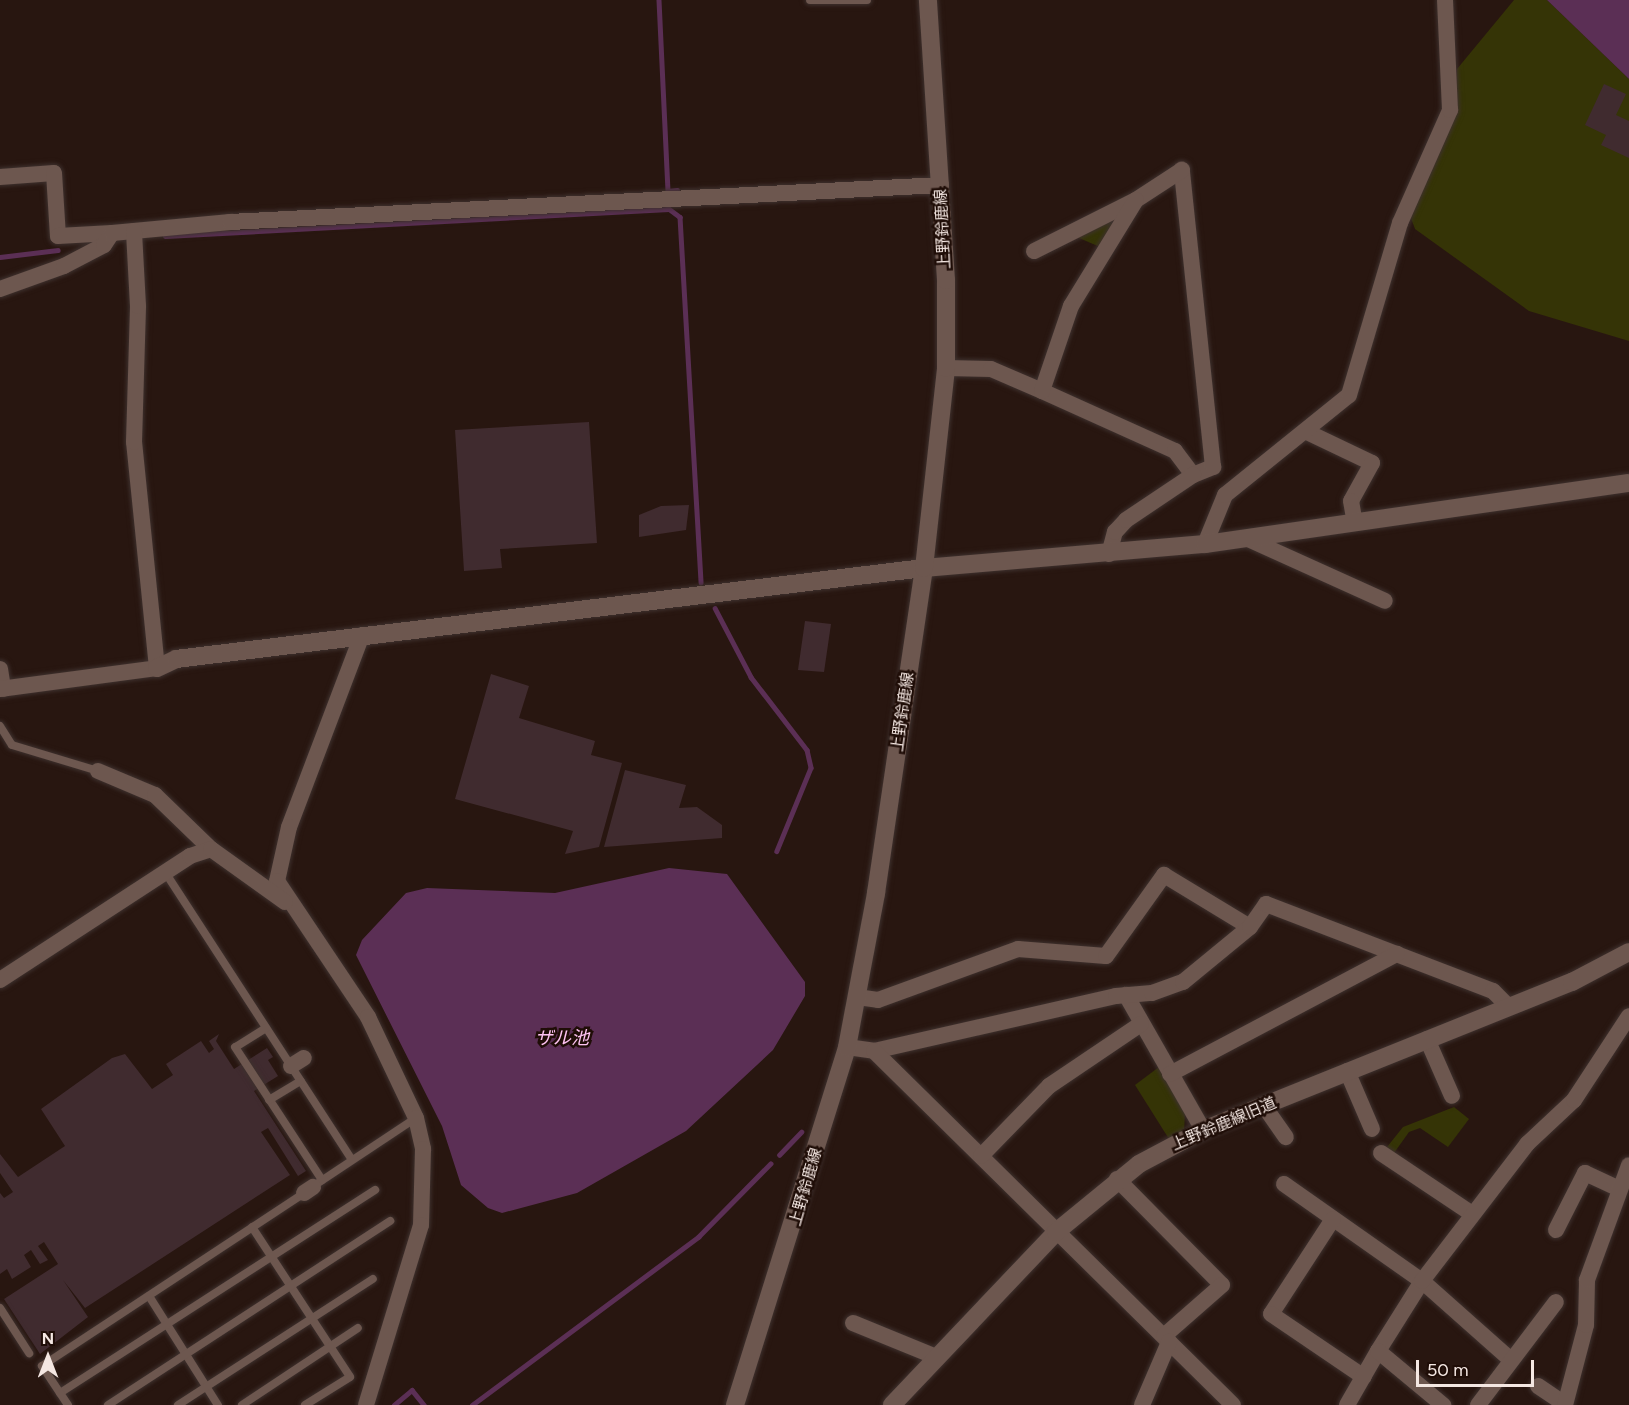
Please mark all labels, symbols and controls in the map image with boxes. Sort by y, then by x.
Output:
street label: 上野鈴鹿線 [931,189,955,269]
street label: 上野鈴鹿線 [888,671,918,753]
water label: ザル池 [535,1027,589,1049]
street label: 上野鈴鹿線旧道 [1169,1093,1279,1155]
street label: 上野鈴鹿線 [786,1146,826,1228]
north arrow [18,1327,78,1387]
text: N [42,1329,54,1348]
scale bar [1419,1348,1538,1386]
text: 50 m [1427,1359,1469,1381]

